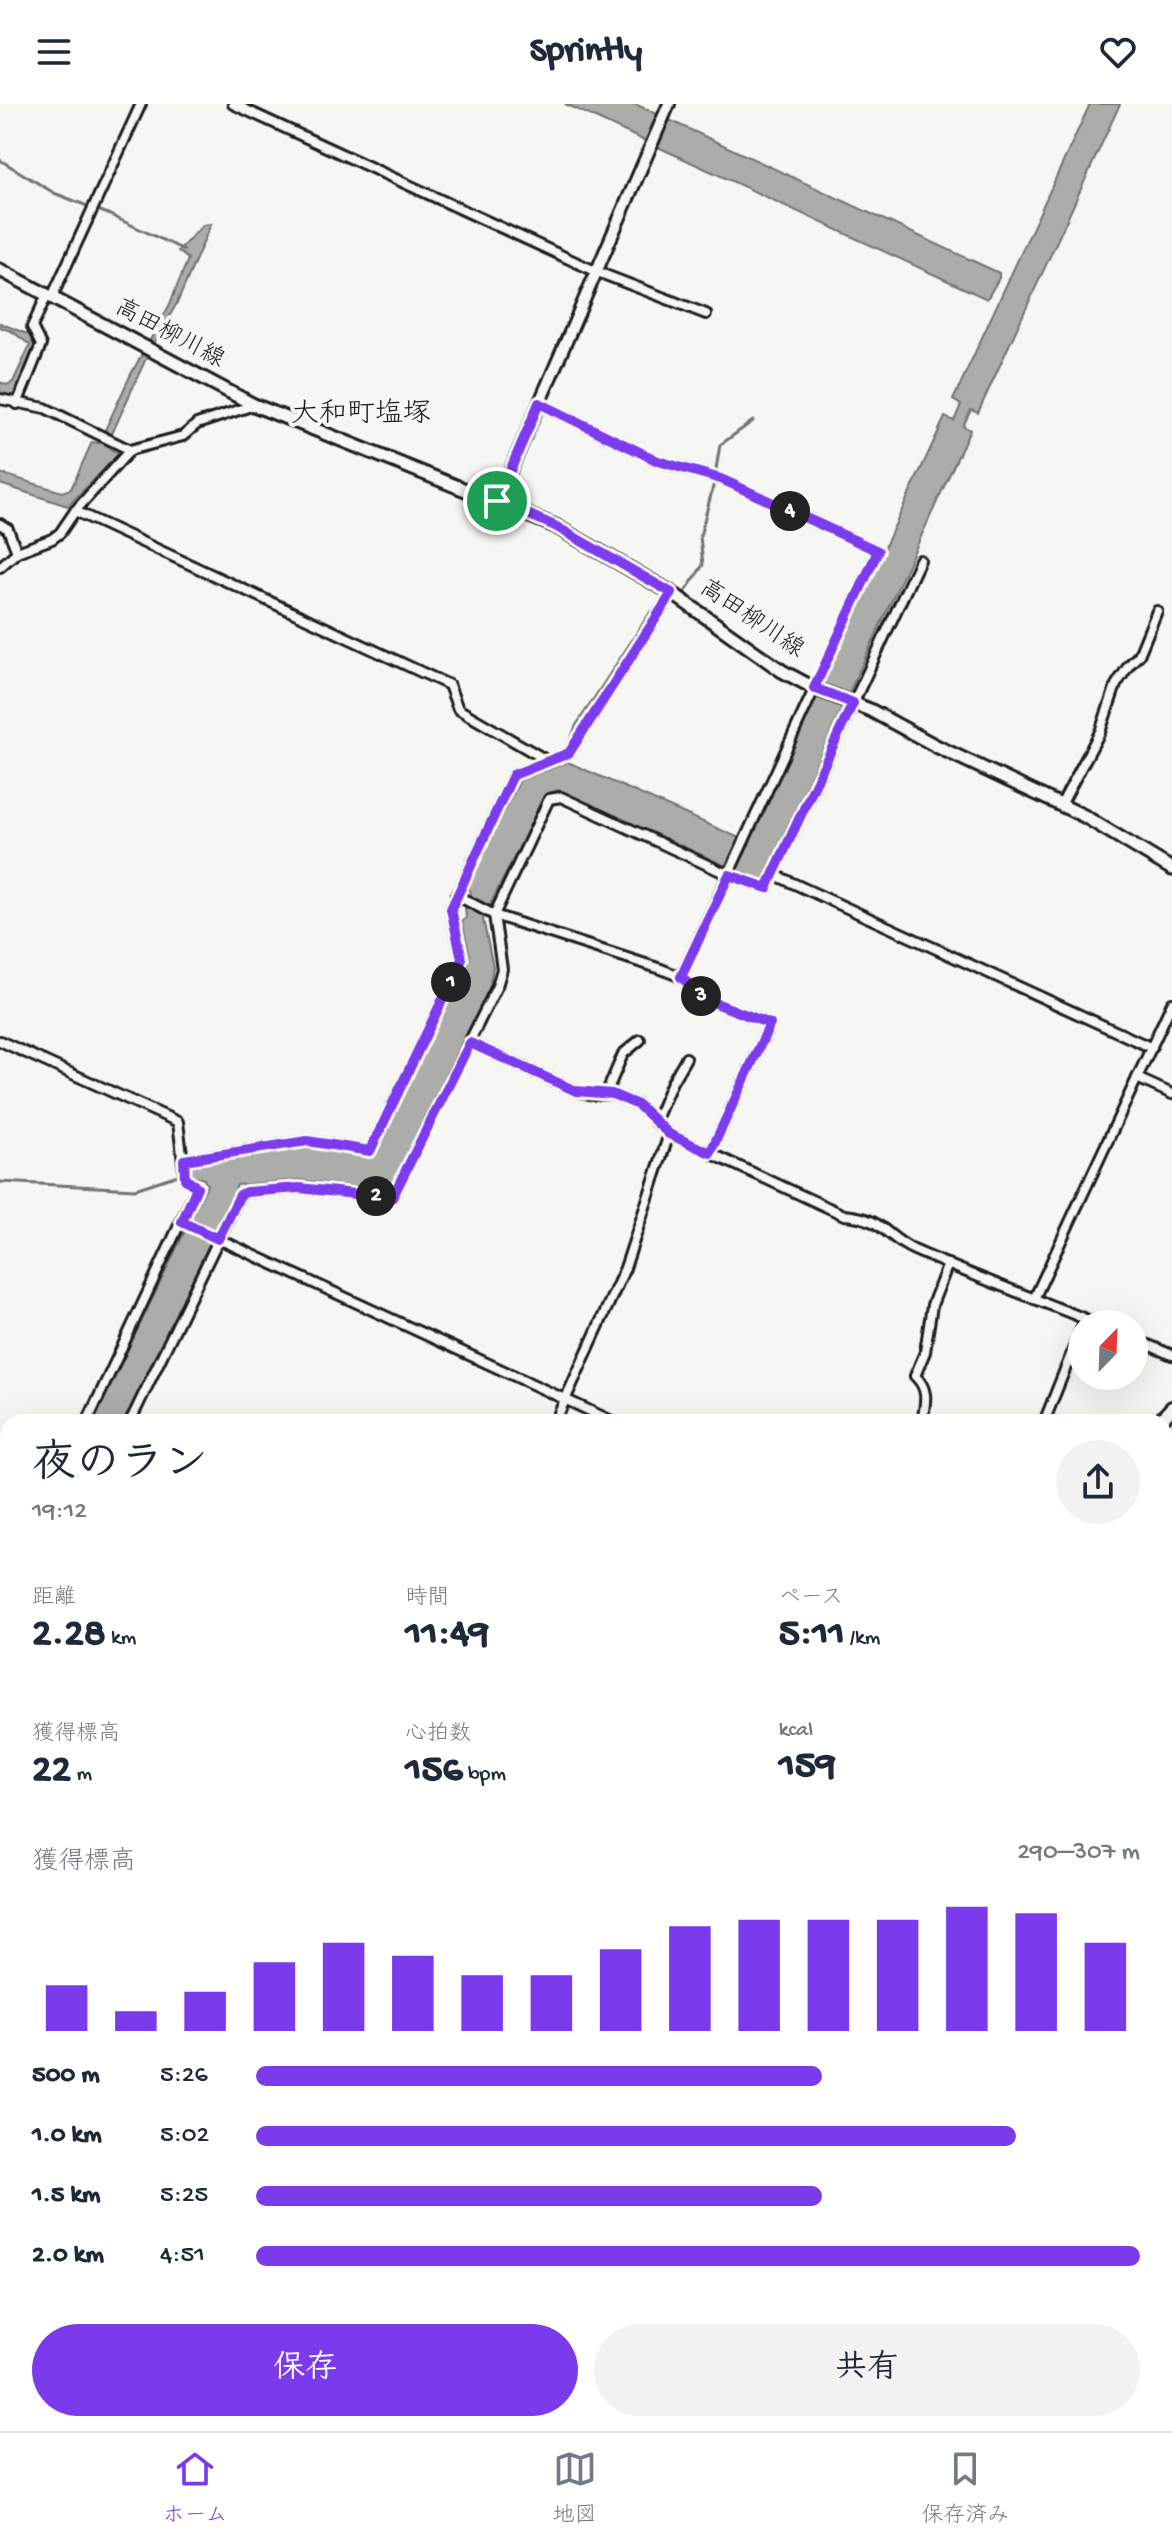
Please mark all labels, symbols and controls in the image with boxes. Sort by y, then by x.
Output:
icon: menu [32,30,76,74]
icon: heart [1096,30,1140,74]
text: Sprintly [530,31,642,74]
street label: 高田柳川線 [109,293,229,376]
district label: 大和町塩塚 [291,398,431,432]
pin [463,467,531,535]
icon: arrive [475,479,519,523]
pin: 4 [770,491,810,531]
text: 4 [785,498,795,524]
street label: 高田柳川線 [693,574,809,666]
pin: 1 [431,962,471,1002]
text: 1 [447,969,455,995]
pin: 3 [681,976,721,1016]
text: 3 [695,983,707,1009]
pin: 2 [356,1176,396,1216]
text: 2 [371,1183,381,1209]
north arrow [1068,1310,1148,1390]
map controls [1068,1310,1148,1390]
button: share [1056,1440,1140,1524]
text: 夜のラン [32,1441,208,1493]
text: 19:12 [32,1497,87,1528]
text: 距離 [32,1586,76,1612]
text: 時間 [405,1586,449,1612]
text: ペース [779,1586,843,1612]
text: 2.28 [32,1612,106,1659]
text: 11:49 [405,1612,489,1659]
text: 5:11 [779,1612,845,1659]
text: km [106,1626,136,1652]
text: /km [845,1626,880,1652]
text: kcal [779,1718,813,1744]
text: 獲得標高 [32,1722,120,1748]
text: 心拍数 [405,1722,471,1748]
text: 159 [779,1744,836,1791]
text: 22 [32,1748,71,1795]
text: 156 [405,1748,463,1795]
text: m [71,1762,92,1788]
text: bpm [463,1762,506,1788]
text: 290–307 m [1017,1838,1140,1869]
text: 獲得標高 [32,1848,136,1879]
text: 500 m [32,2061,100,2092]
text: 5:26 [160,2061,208,2092]
text: 1.0 km [32,2121,102,2152]
text: 5:02 [160,2121,209,2152]
text: 1.5 km [32,2181,101,2212]
text: 5:25 [160,2181,208,2212]
text: 2.0 km [32,2241,104,2272]
text: 4:51 [160,2241,205,2272]
button: 保存 [32,2324,578,2416]
button: 共有 [594,2324,1140,2416]
tab: ホーム [162,2447,228,2530]
tab: 地図 [553,2447,597,2530]
tab: 保存済み [921,2447,1010,2530]

